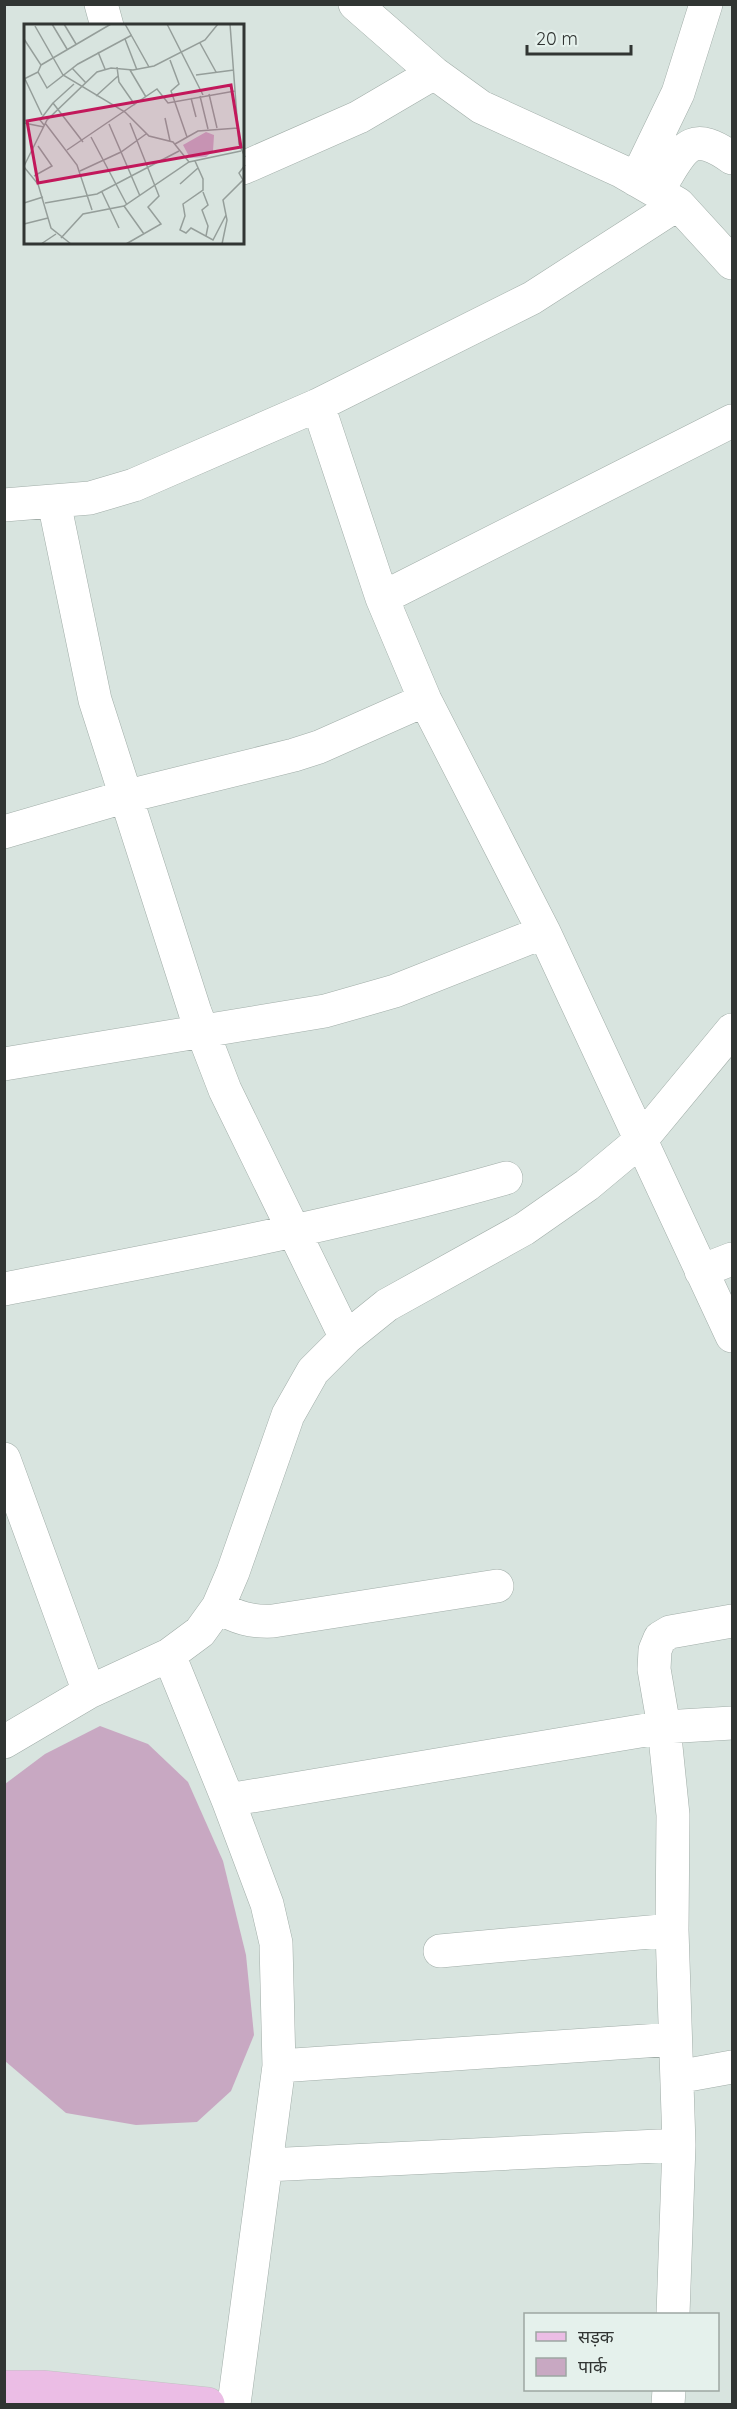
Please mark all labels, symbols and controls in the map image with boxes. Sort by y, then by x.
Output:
scale bar [527,18,630,56]
inset map [24,24,244,244]
text: 20 m [536,27,578,50]
legend [524,2313,719,2391]
text: सड़क [578,2325,615,2348]
text: पार्क [578,2355,608,2378]

